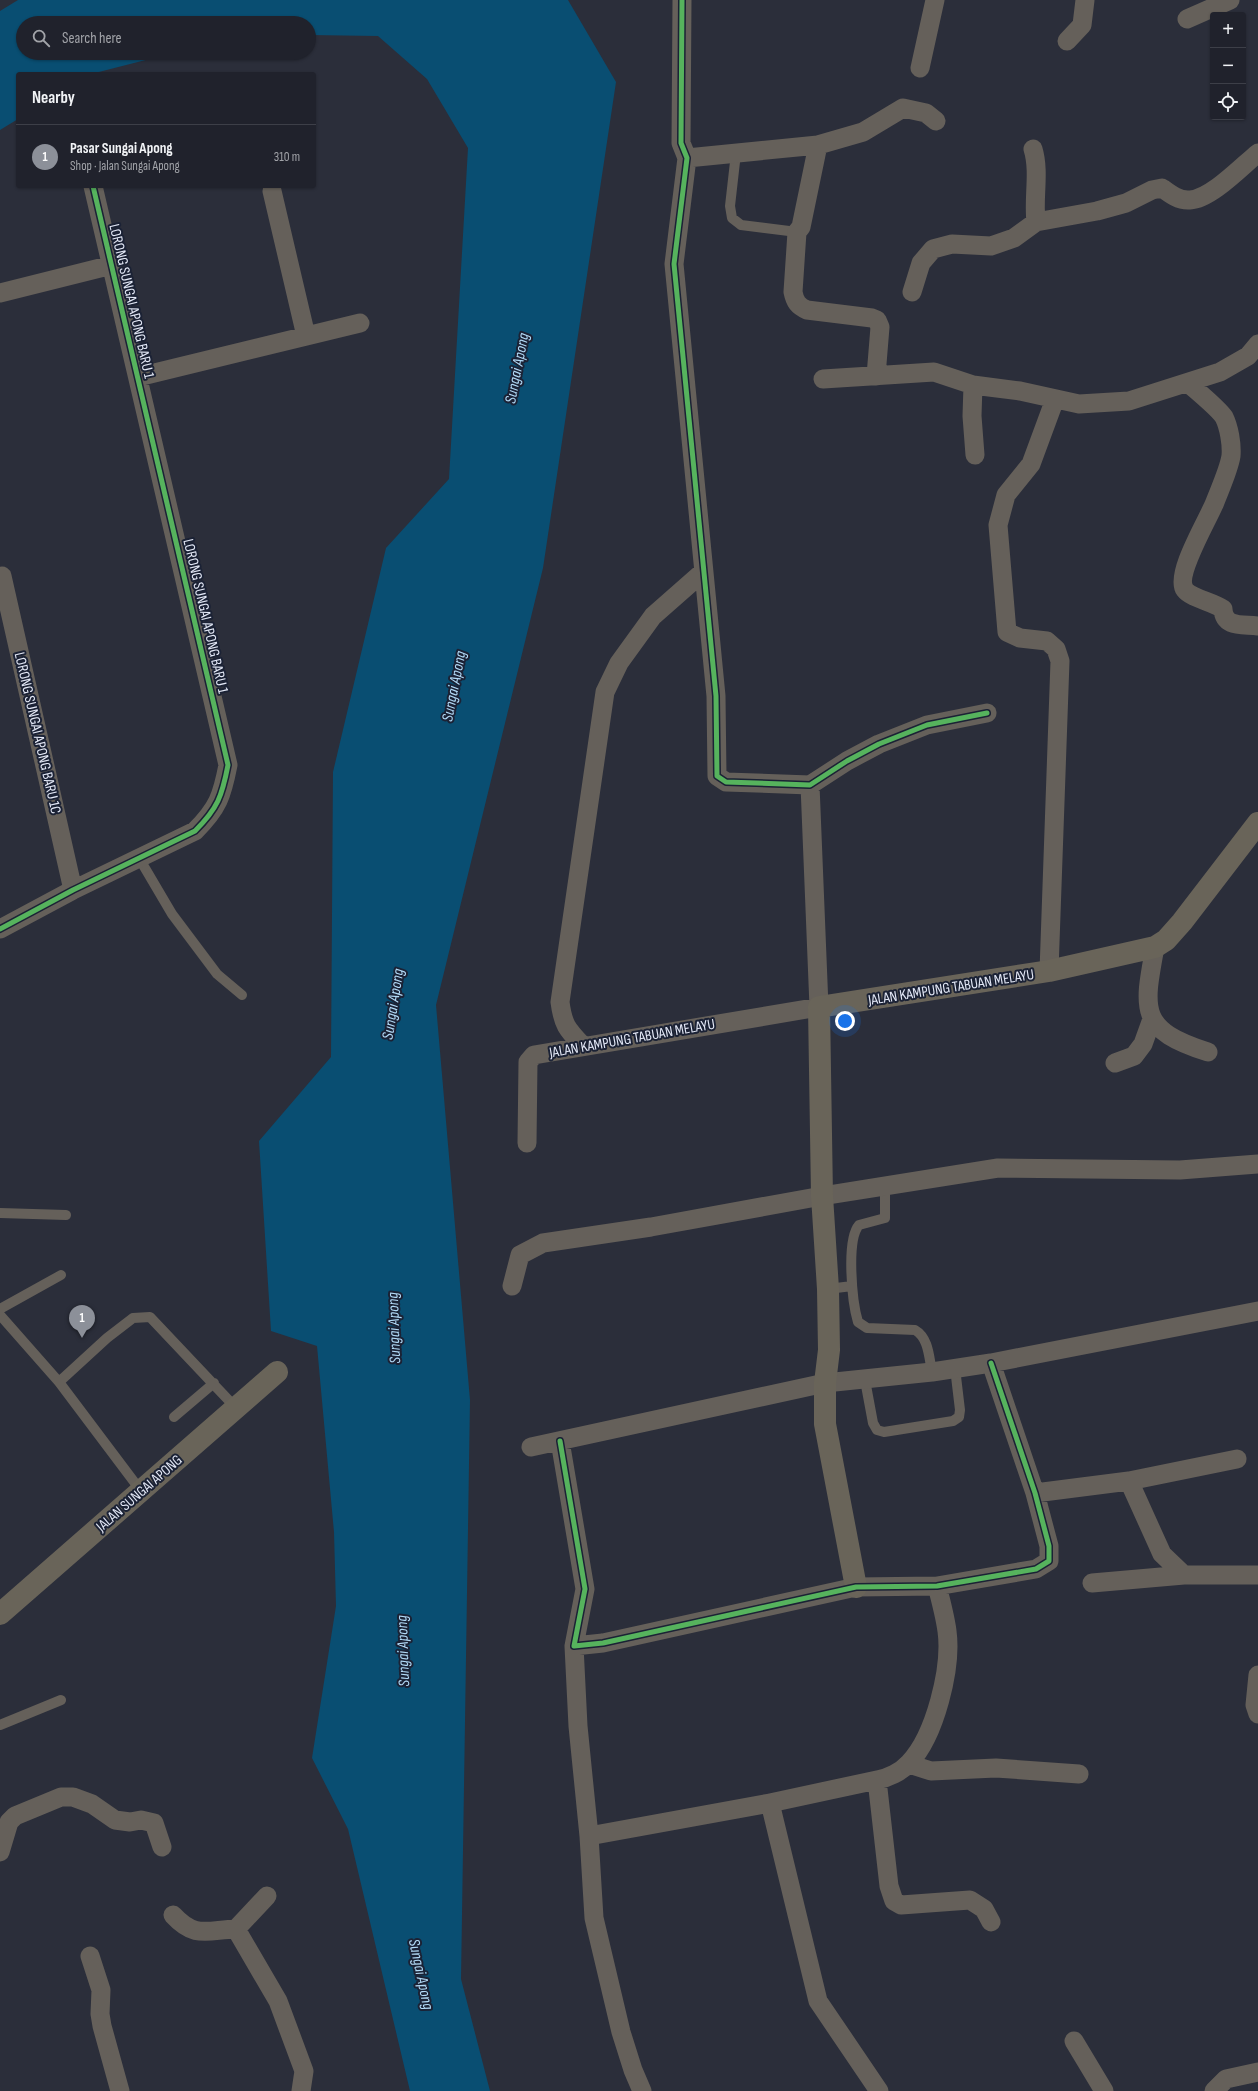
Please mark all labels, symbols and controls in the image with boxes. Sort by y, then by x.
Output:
map controls [1210,12,1246,120]
button: + [1210,12,1246,48]
search box [16,16,316,60]
icon: search [30,27,52,49]
text: Search here [62,29,122,48]
button: − [1210,48,1246,84]
button: locate [1210,84,1246,120]
text: Nearby [32,88,75,108]
text: Pasar Sungai Apong [70,139,173,158]
text: 1 [42,149,48,165]
text: 310 m [274,149,300,165]
text: Shop · Jalan Sungai Apong [70,158,180,174]
street label: LORONG SUNGAI APONG BARU 1 [104,222,159,381]
water label: Sungai Apong [501,331,534,405]
street label: LORONG SUNGAI APONG BARU 1 [178,537,233,696]
water label: Sungai Apong [438,649,471,723]
street label: LORONG SUNGAI APONG BARU 1C [10,650,65,816]
street label: JALAN KAMPUNG TABUAN MELAYU [866,965,1035,1010]
water label: Sungai Apong [379,967,409,1041]
your location [835,1011,855,1031]
street label: JALAN KAMPUNG TABUAN MELAYU [547,1015,716,1063]
water label: Sungai Apong [384,1291,405,1364]
pin: 1 [69,1305,95,1338]
street label: JALAN SUNGAI APONG [92,1451,186,1537]
water label: Sungai Apong [393,1614,414,1687]
water label: Sungai Apong [404,1937,437,2012]

